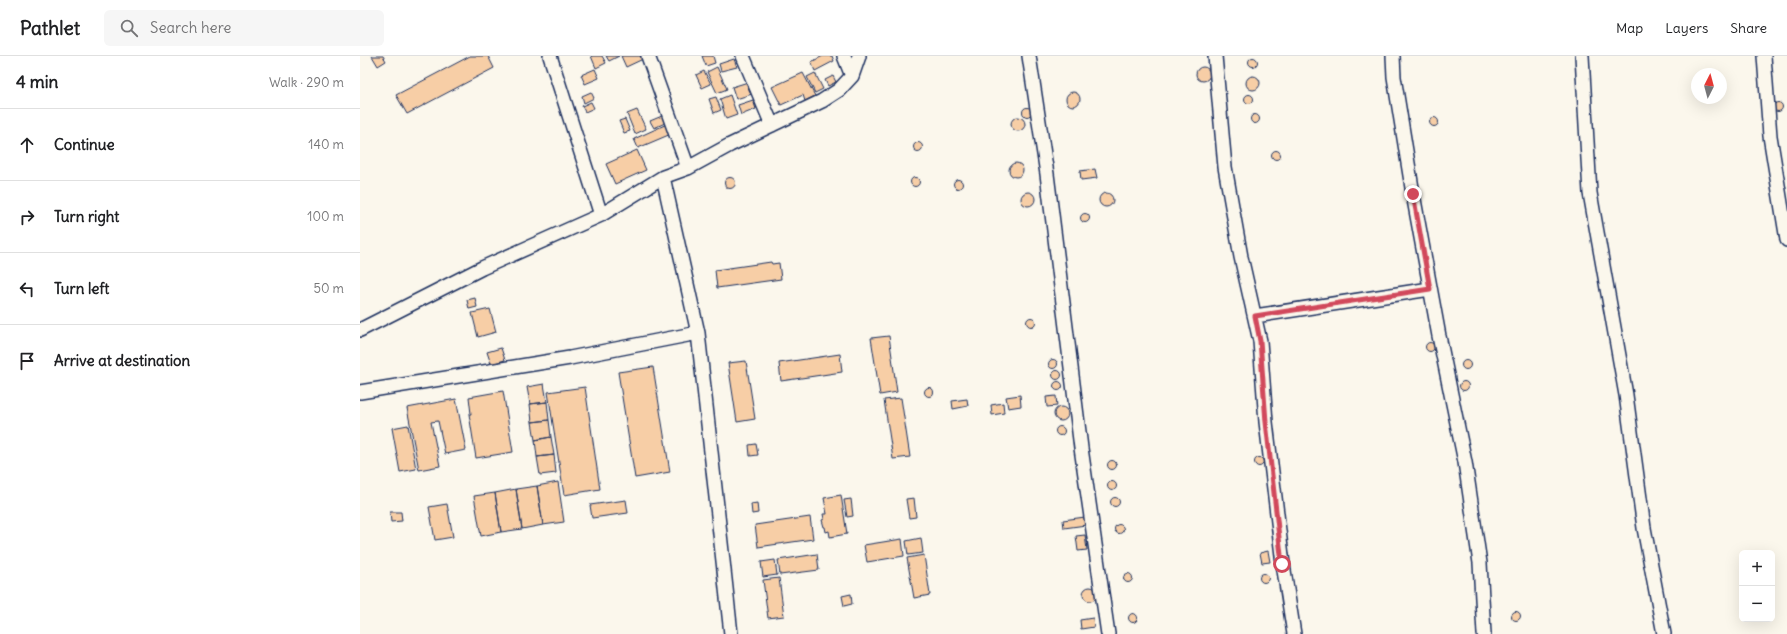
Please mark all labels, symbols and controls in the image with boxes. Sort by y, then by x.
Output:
search box [104,10,384,46]
text: Pathlet [20,16,80,40]
icon: search [118,17,140,39]
text: Search here [150,18,231,37]
text: Map [1616,19,1643,37]
text: Layers [1665,19,1708,37]
text: Share [1730,19,1767,37]
north arrow [1691,68,1727,104]
text: 4 min [16,71,58,93]
text: Walk · 290 m [269,74,344,91]
icon: ahead [16,134,38,156]
text: Continue [54,135,115,154]
text: 140 m [308,136,344,153]
route end [1404,185,1422,203]
icon: right [16,206,38,228]
text: Turn right [54,207,119,226]
text: 100 m [307,208,344,225]
icon: left [16,278,38,300]
text: Turn left [54,279,109,298]
text: 50 m [313,280,344,297]
icon: arrive [16,350,38,372]
text: Arrive at destination [54,351,190,370]
map controls [1739,550,1775,622]
button: + [1739,550,1775,586]
route start [1273,555,1291,573]
button: − [1739,586,1775,622]

